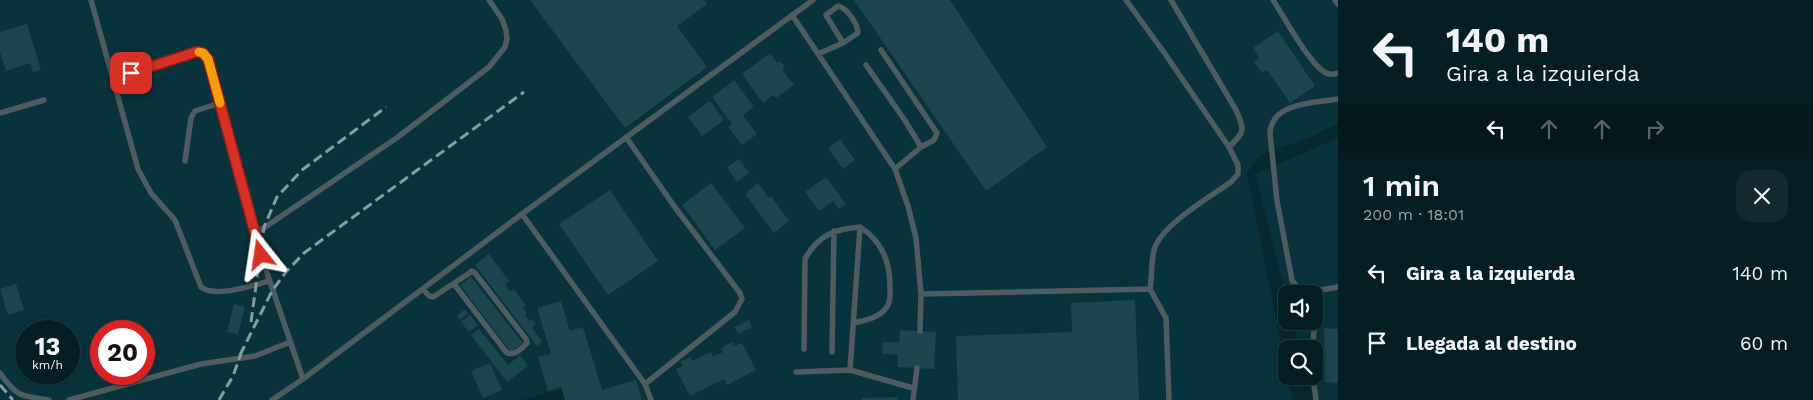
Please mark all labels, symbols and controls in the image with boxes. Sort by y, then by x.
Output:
text: 140 m [1446,19,1549,61]
icon: left [1363,20,1428,85]
pin [110,52,152,94]
icon: arrive [117,59,145,87]
text: Gira a la izquierda [1446,61,1640,86]
icon: left [1482,115,1510,143]
icon: ahead [1535,115,1563,143]
icon: ahead [1588,115,1616,143]
icon: right [1641,115,1669,143]
text: 1 min [1363,168,1440,203]
button: close [1736,170,1788,222]
text: 200 m · 18:01 [1363,205,1464,224]
position arrow [234,228,286,280]
icon: left [1363,259,1391,287]
text: Gira a la izquierda [1406,262,1575,285]
text: 140 m [1733,262,1788,285]
map controls [1278,285,1323,385]
button: sound [1278,285,1323,330]
speed limit sign: 20 [90,320,155,385]
icon: arrive [1363,329,1391,357]
text: 13 [35,332,60,361]
text: Llegada al destino [1406,332,1577,355]
text: 60 m [1740,332,1788,355]
button: search [1278,340,1323,385]
text: km/h [32,358,63,372]

